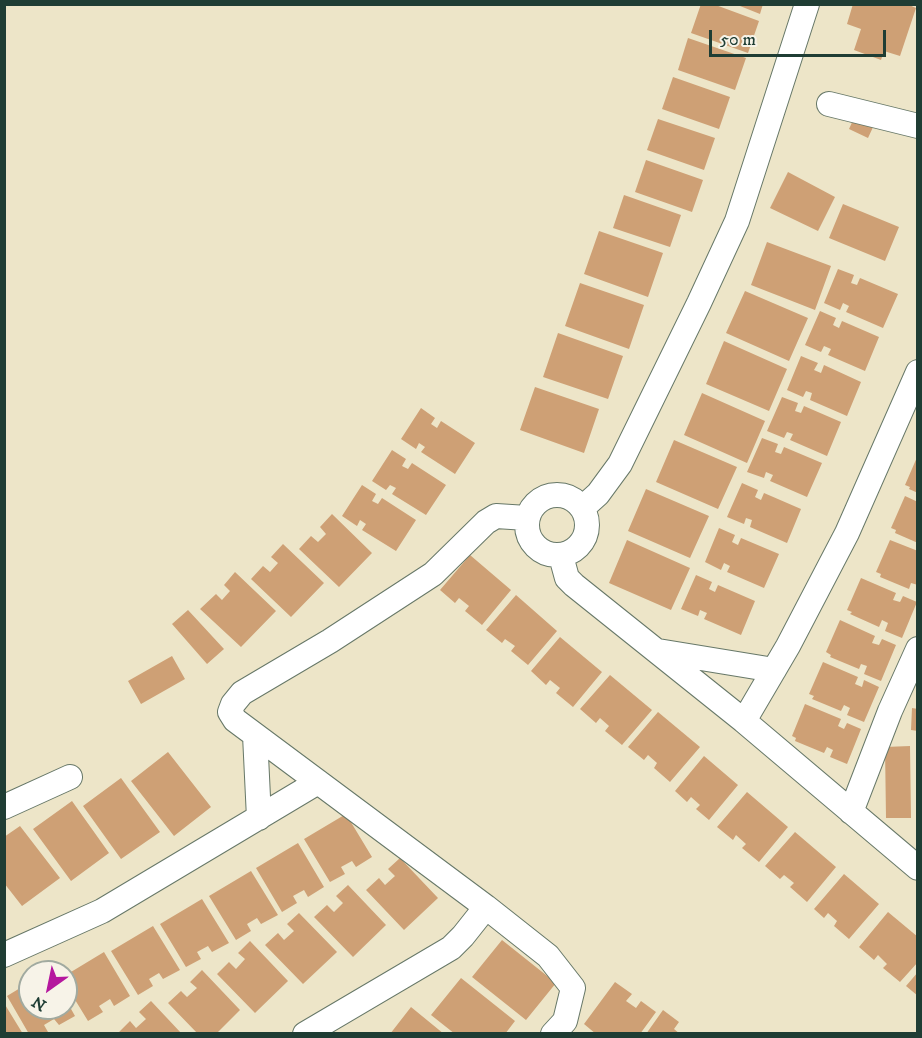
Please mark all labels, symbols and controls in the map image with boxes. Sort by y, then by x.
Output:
scale bar [712,18,889,56]
text: 50 m [720,29,756,51]
north arrow [18,960,78,1020]
text: N [28,991,50,1015]

